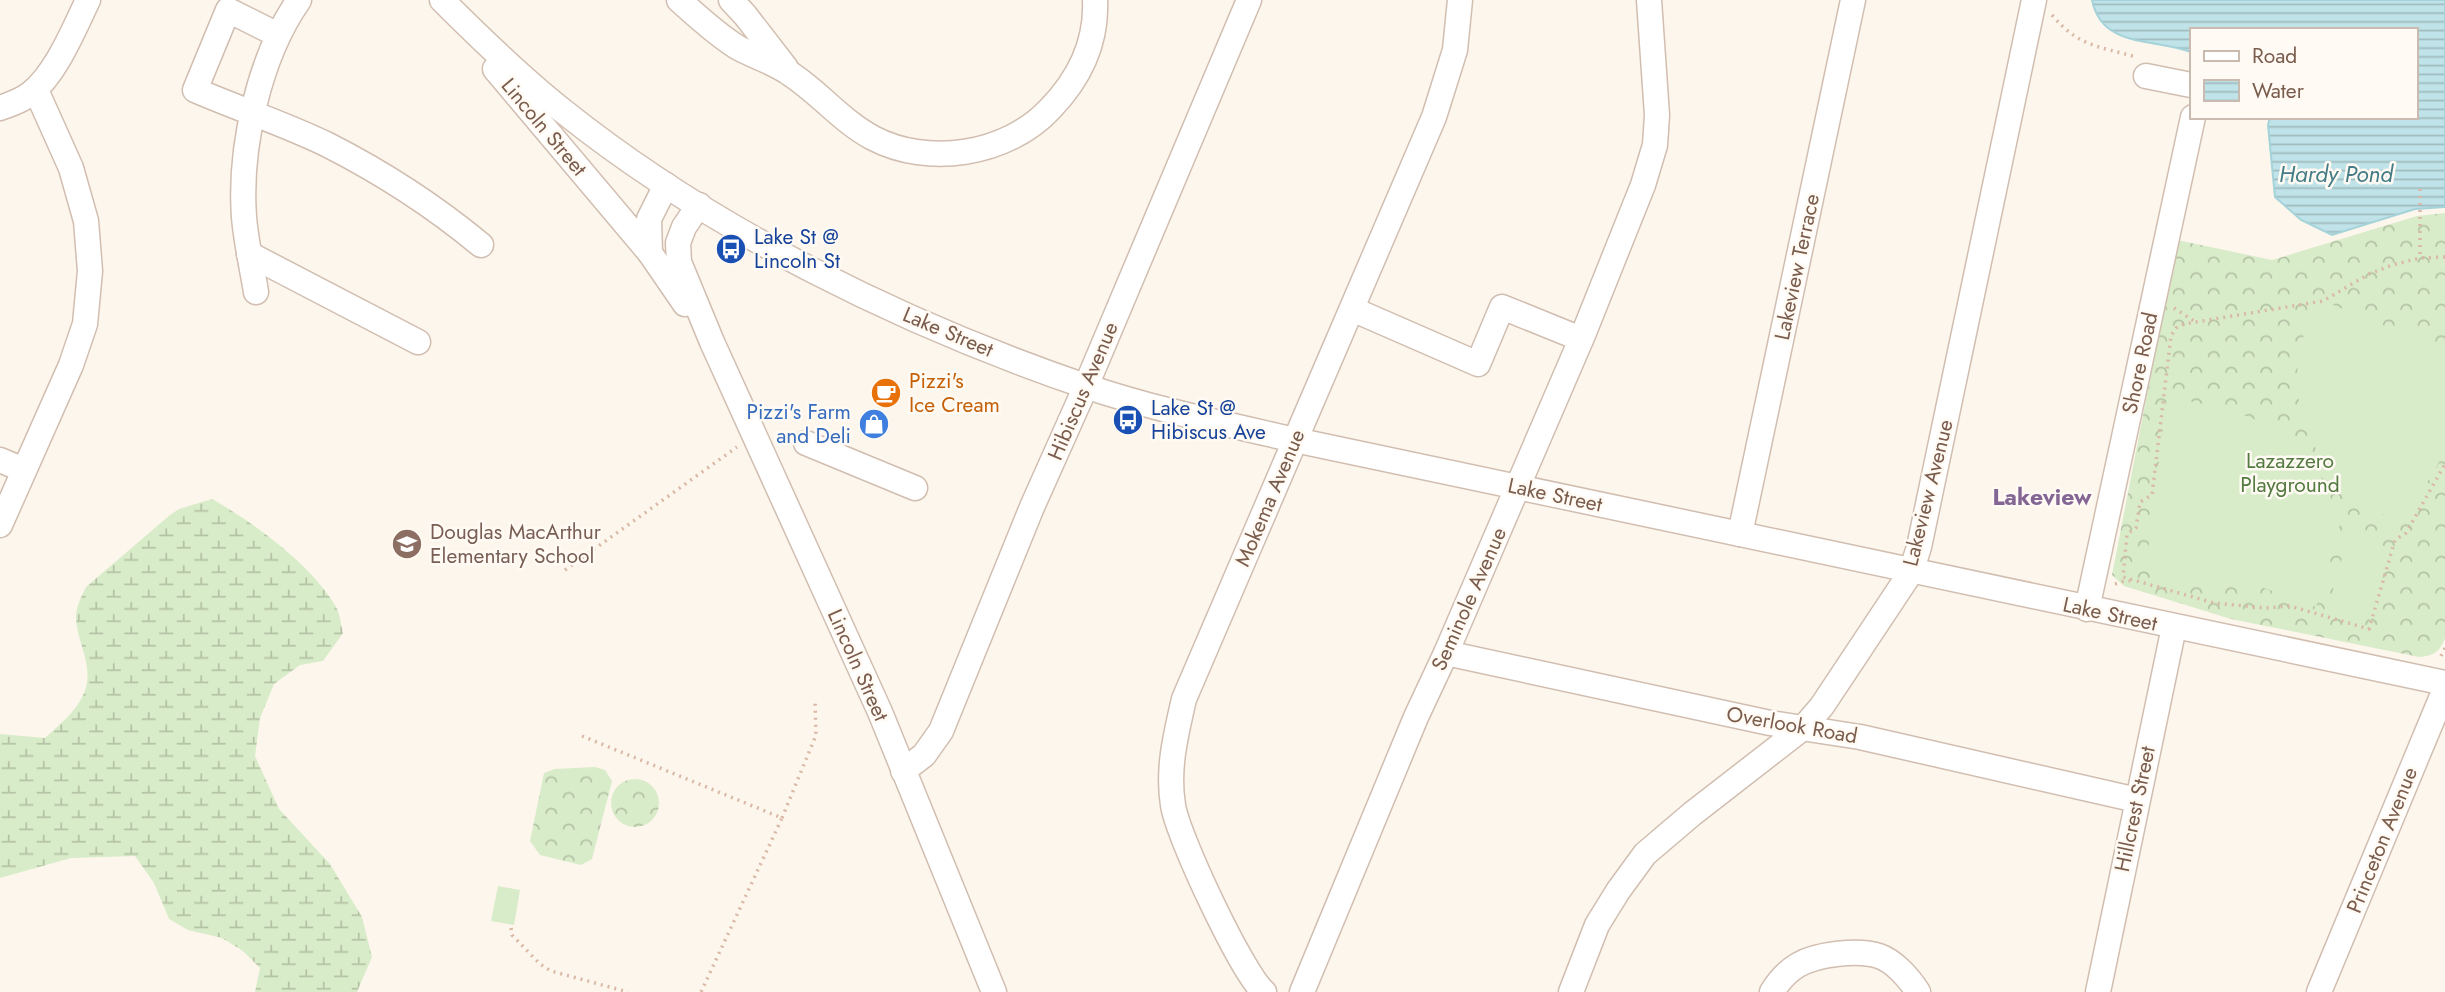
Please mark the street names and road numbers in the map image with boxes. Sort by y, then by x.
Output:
street label: Lincoln Street [494,72,594,182]
street label: Lakeview Terrace [1767,191,1827,343]
street label: Lake Street [898,299,998,365]
street label: Shore Road [2115,309,2165,417]
street label: Hibiscus Avenue [1040,317,1126,465]
street label: Lakeview Avenue [1895,416,1961,569]
street label: Mokema Avenue [1228,425,1312,571]
street label: Lake Street [1505,470,1605,520]
street label: Seminole Avenue [1424,522,1514,675]
street label: Lake Street [2060,589,2160,639]
street label: Lincoln Street [820,604,896,726]
street label: Overlook Road [1724,699,1860,751]
street label: Hillcrest Street [2107,743,2163,875]
street label: Princeton Avenue [2339,762,2425,917]

